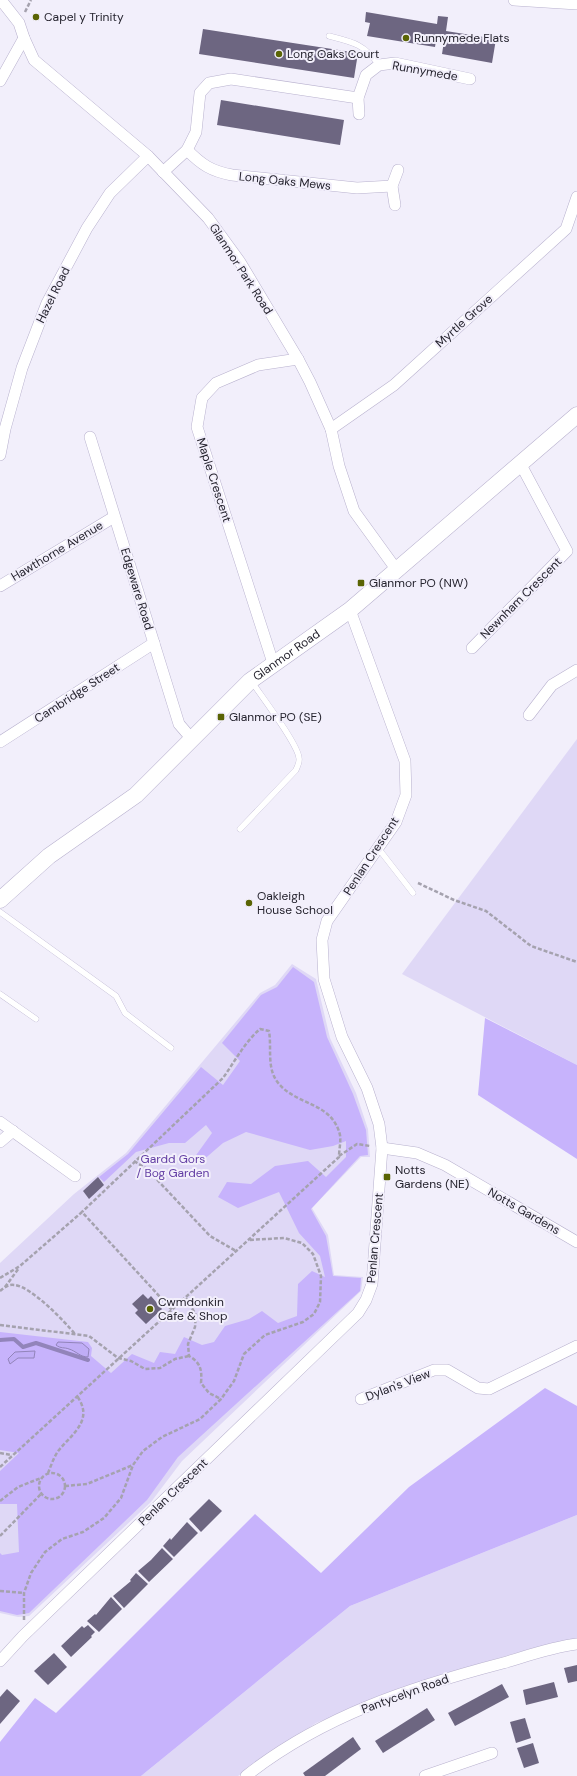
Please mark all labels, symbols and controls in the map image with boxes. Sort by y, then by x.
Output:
place label: Capel y Trinity [44,9,124,25]
marker: Capel y Trinity [31,12,41,22]
place label: Runnymede Flats [414,30,510,46]
marker: Runnymede Flats [401,33,411,43]
place label: Long Oaks Court [287,46,380,62]
marker: Long Oaks Court [274,49,284,59]
street label: Runnymede [391,57,459,85]
street label: Long Oaks Mews [238,168,332,194]
street label: Glanmor Park Road [206,220,276,318]
street label: Hazel Road [32,264,74,326]
street label: Myrtle Grove [432,291,496,351]
street label: Maple Crescent [193,436,235,524]
street label: Hawthorne Avenue [8,517,106,585]
street label: Edgeware Road [117,546,157,632]
street label: Newnham Crescent [477,554,565,642]
place label: Glanmor PO (NW) [369,575,468,591]
marker: Glanmor PO (NW) [356,578,366,588]
street label: Glanmor Road [250,626,323,684]
street label: Cambridge Street [31,659,123,727]
place label: Glanmor PO (SE) [229,709,322,725]
marker: Glanmor PO (SE) [216,712,226,722]
street label: Penlan Crescent [340,813,403,898]
place label: Oakleigh House School [257,888,333,918]
marker: Oakleigh House School [244,898,254,908]
park label: Gardd Gors / Bog Garden [137,1151,210,1181]
place label: Notts Gardens (NE) [395,1162,469,1192]
marker: Notts Gardens (NE) [382,1172,392,1182]
street label: Notts Gardens [485,1184,563,1238]
street label: Penlan Crescent [363,1192,387,1284]
place label: Cwmdonkin Cafe & Shop [158,1294,227,1324]
marker: Cwmdonkin Cafe & Shop [145,1304,155,1314]
street label: Dylan's View [363,1365,433,1405]
street label: Penlan Crescent [135,1455,211,1529]
street label: Pantycelyn Road [359,1671,451,1717]

